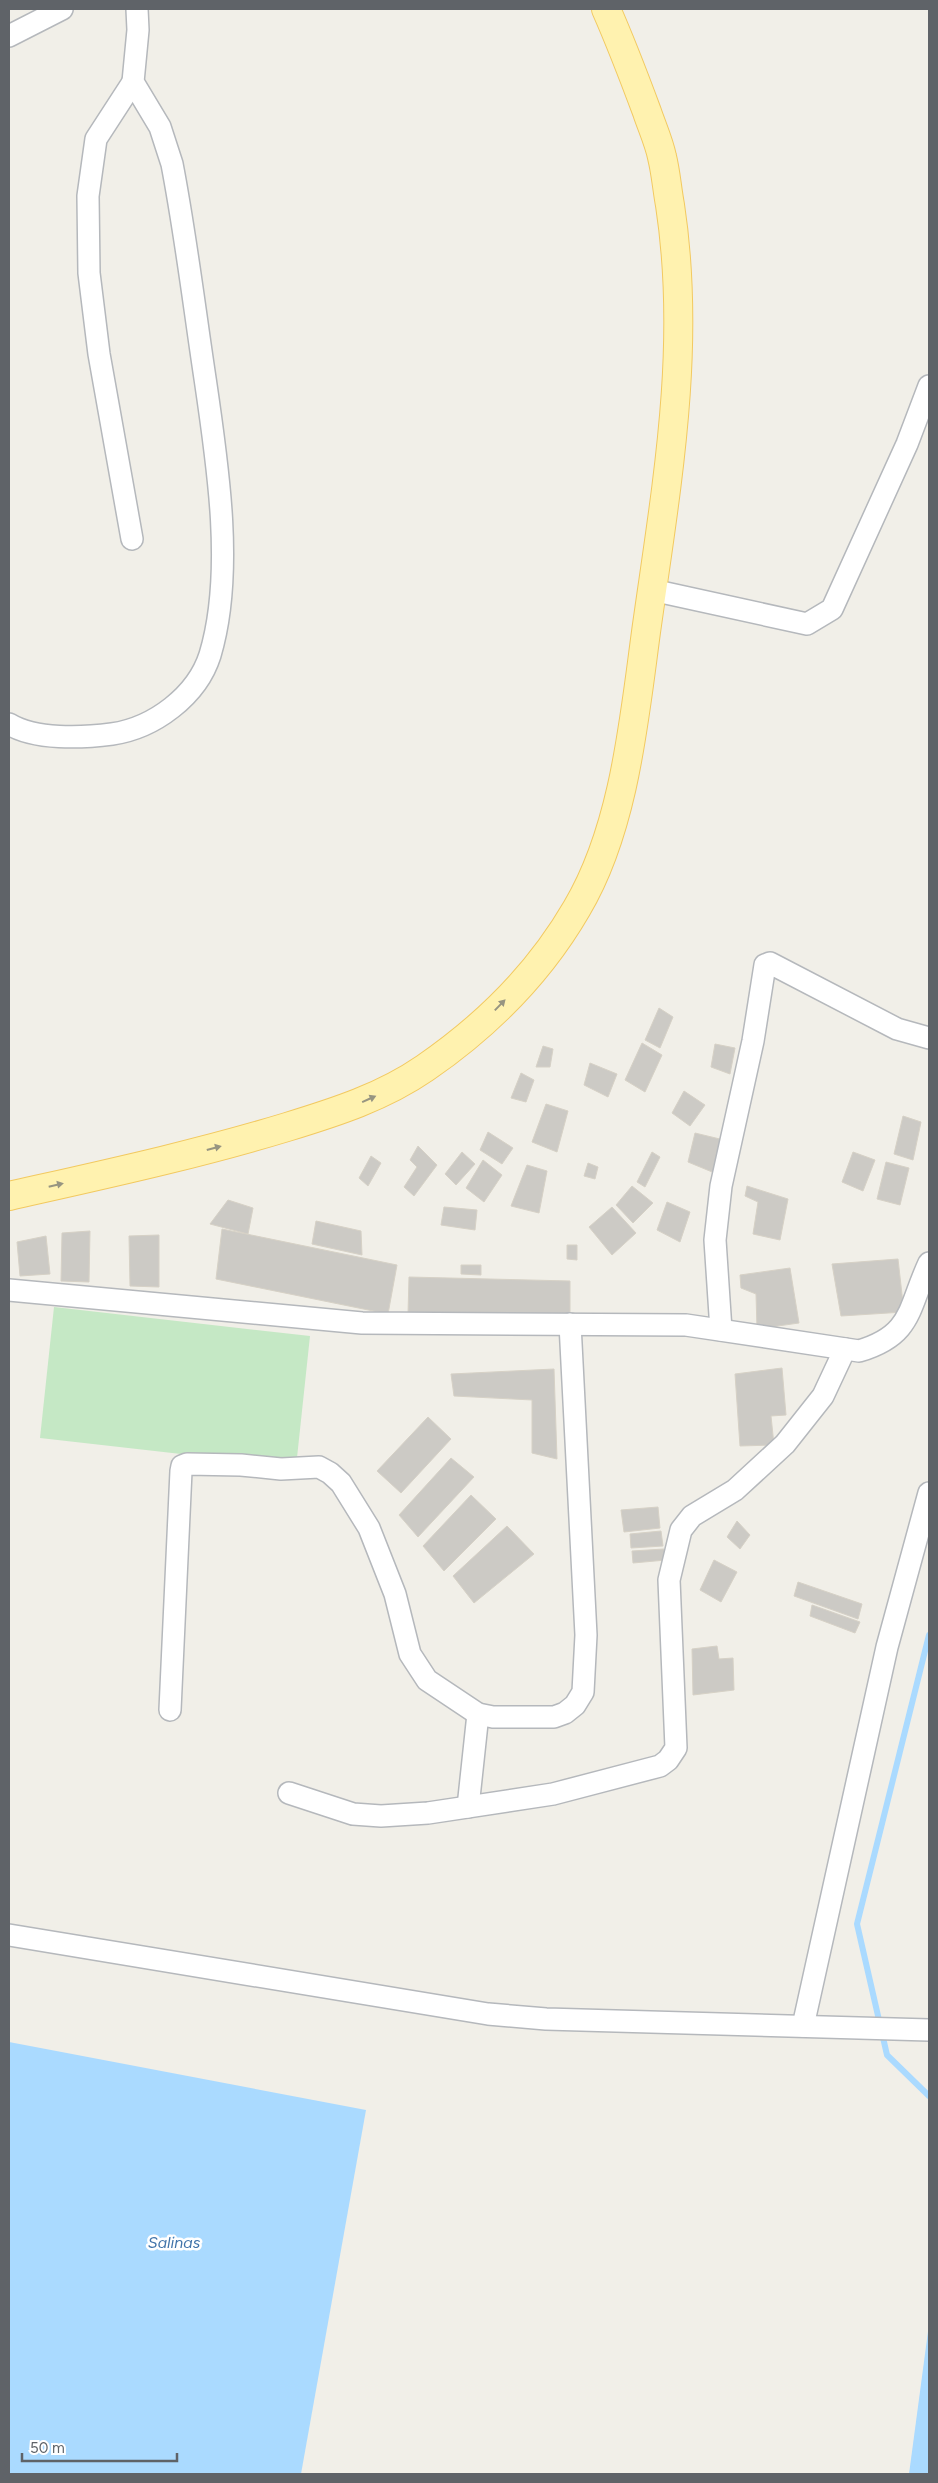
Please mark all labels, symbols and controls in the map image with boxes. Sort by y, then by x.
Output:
one-way arrow [494,999,506,1011]
one-way arrow [362,1095,376,1103]
one-way arrow [207,1144,222,1152]
one-way arrow [49,1181,64,1189]
water label: Salinas [148,2233,201,2252]
scale bar [22,2430,178,2462]
text: 50 m [30,2439,65,2457]

